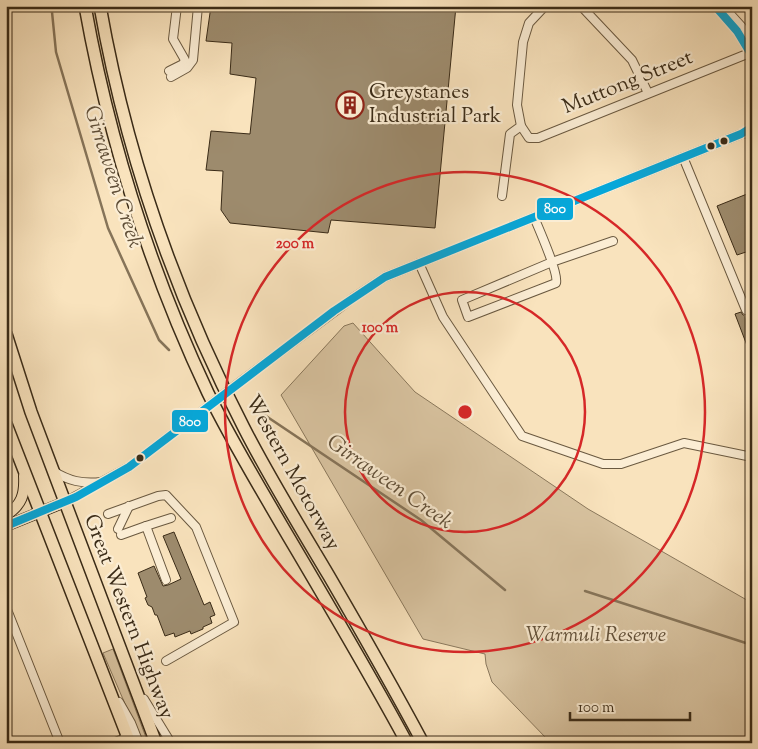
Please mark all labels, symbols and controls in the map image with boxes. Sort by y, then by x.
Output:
street label: Muttong Street [558,43,698,123]
place label: Greystanes Industrial Park [369,78,502,132]
building icon: Greystanes Industrial Park [335,90,365,120]
water label: Girraween Creek [74,102,150,252]
unlabelled marker [719,136,729,146]
unlabelled marker [706,141,716,151]
line badge: 800 [536,197,574,221]
text: 800 [544,200,566,220]
text: 200 m [276,234,315,255]
text: 100 m [362,318,399,339]
street label: Western Motorway [237,390,347,557]
centre of rings [456,403,474,421]
line badge: 800 [171,409,209,433]
text: 800 [179,413,201,433]
water label: Girraween Creek [319,428,459,539]
unlabelled marker [135,453,145,463]
street label: Great Western Highway [75,510,181,724]
park label: Warmuli Reserve [526,621,666,651]
scale bar [570,689,690,721]
text: 100 m [578,698,615,719]

